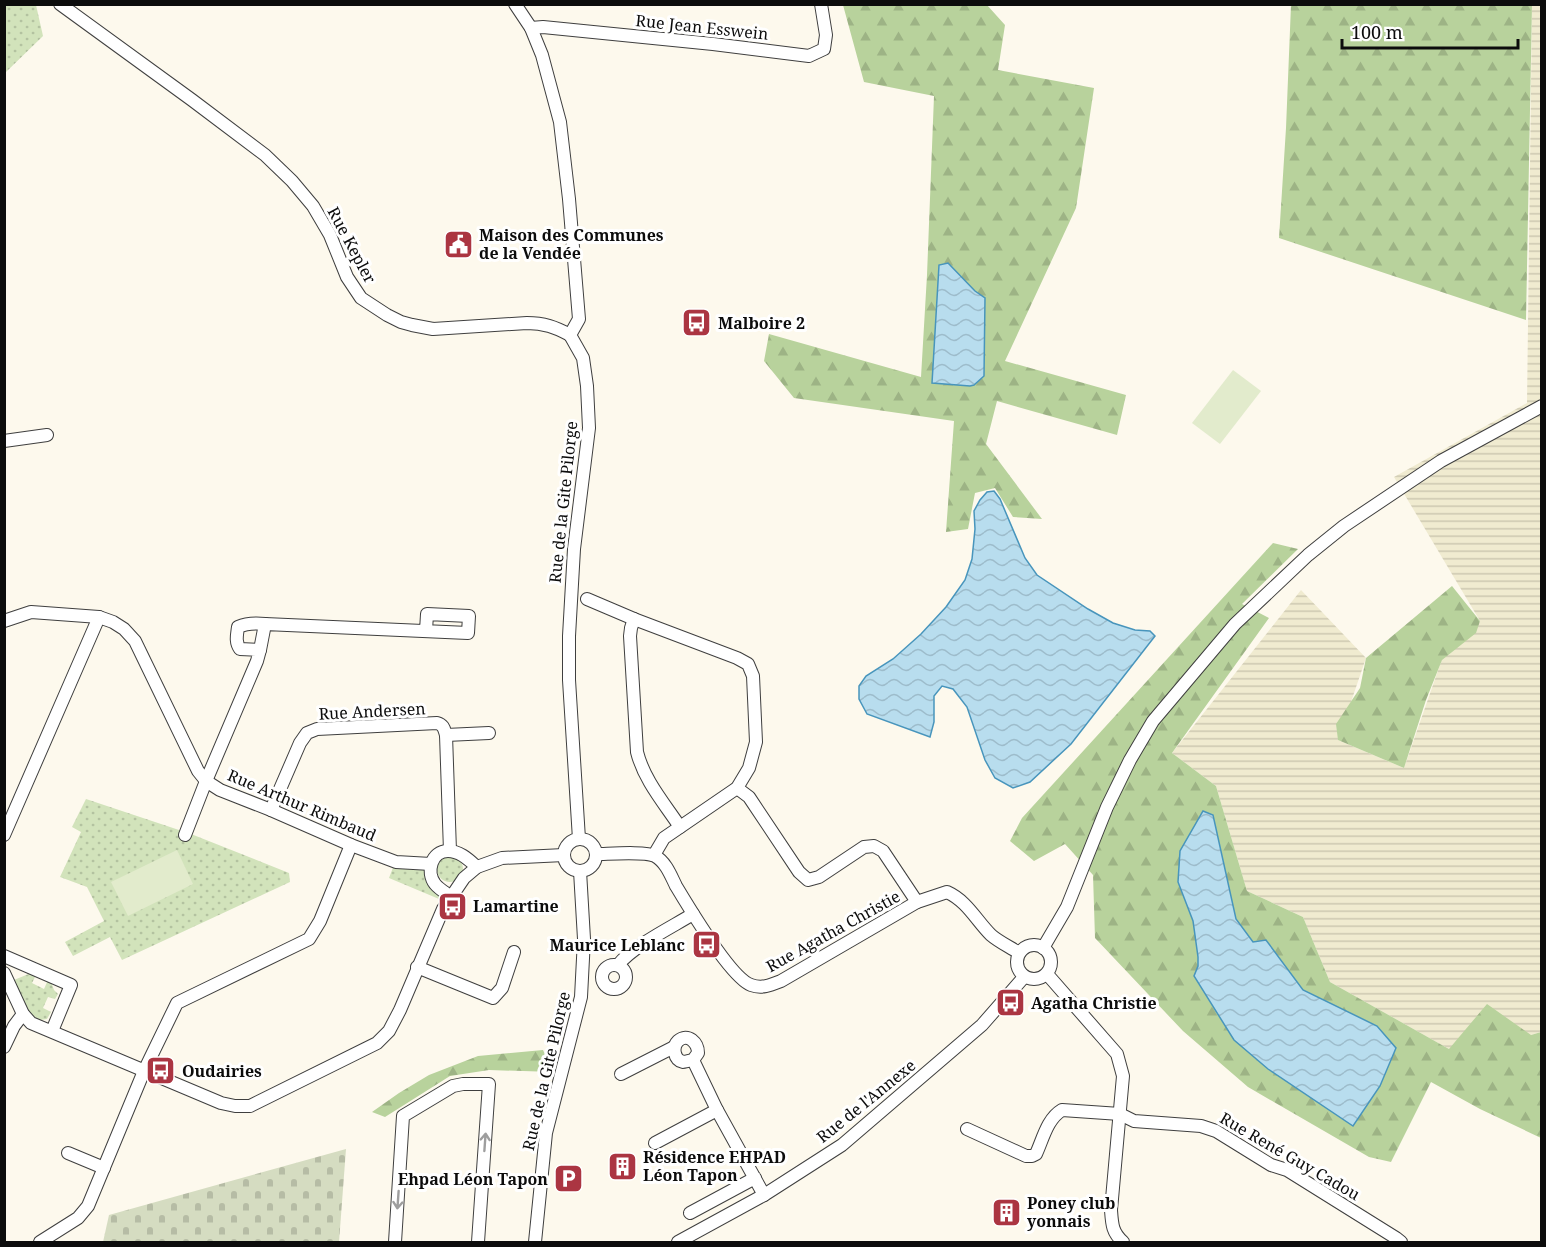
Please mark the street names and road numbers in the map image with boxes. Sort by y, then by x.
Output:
street label: Rue Jean Esswein [635,9,769,45]
street label: Rue Kepler [323,203,382,288]
street label: Rue de la Gite Pilorge [544,420,582,584]
street label: Rue Andersen [318,697,426,725]
street label: Rue Arthur Rimbaud [224,764,380,846]
street label: Rue Agatha Christie [762,885,904,977]
street label: Rue de la Gite Pilorge [517,989,575,1153]
street label: Rue de l'Annexe [812,1054,920,1148]
street label: Rue René Guy Cadou [1216,1107,1364,1205]

